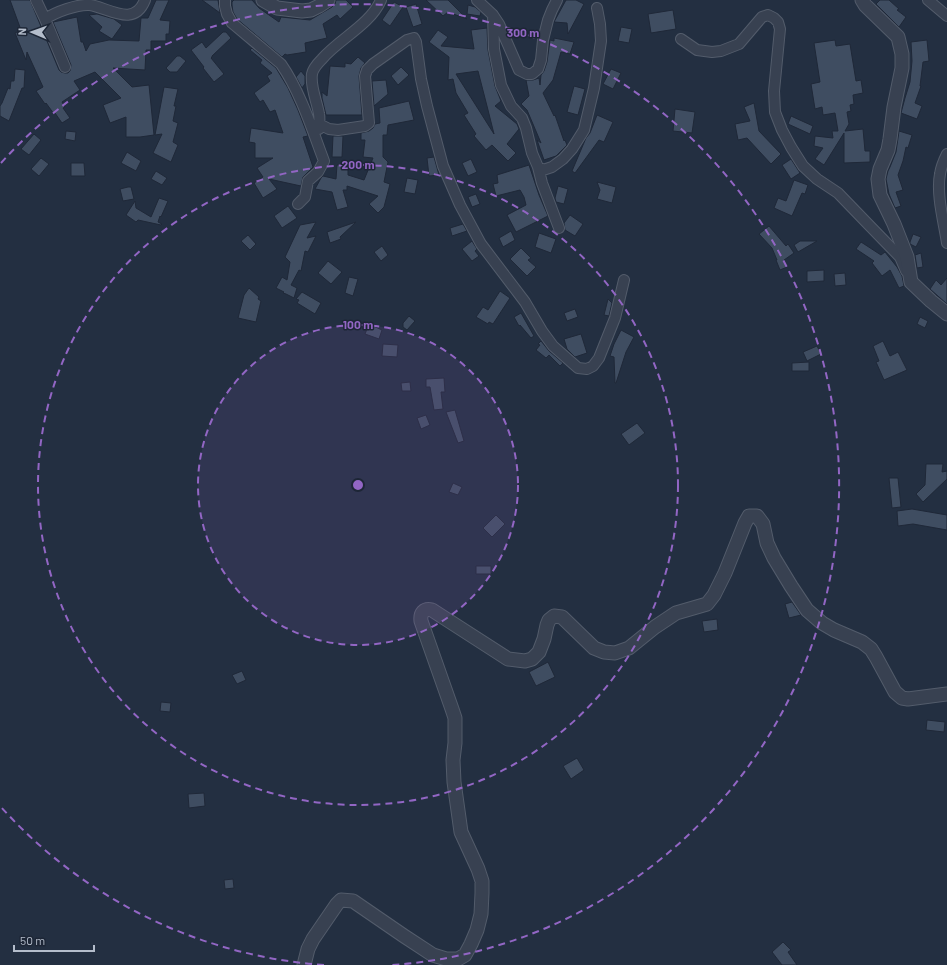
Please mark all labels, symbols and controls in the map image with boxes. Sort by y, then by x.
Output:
north arrow [12,12,52,52]
text: 300 m [507,25,539,39]
text: N [15,28,28,36]
text: 200 m [342,157,374,171]
text: 100 m [343,317,373,331]
centre of rings [351,478,365,492]
scale bar [14,927,94,953]
text: 50 m [20,933,45,947]

